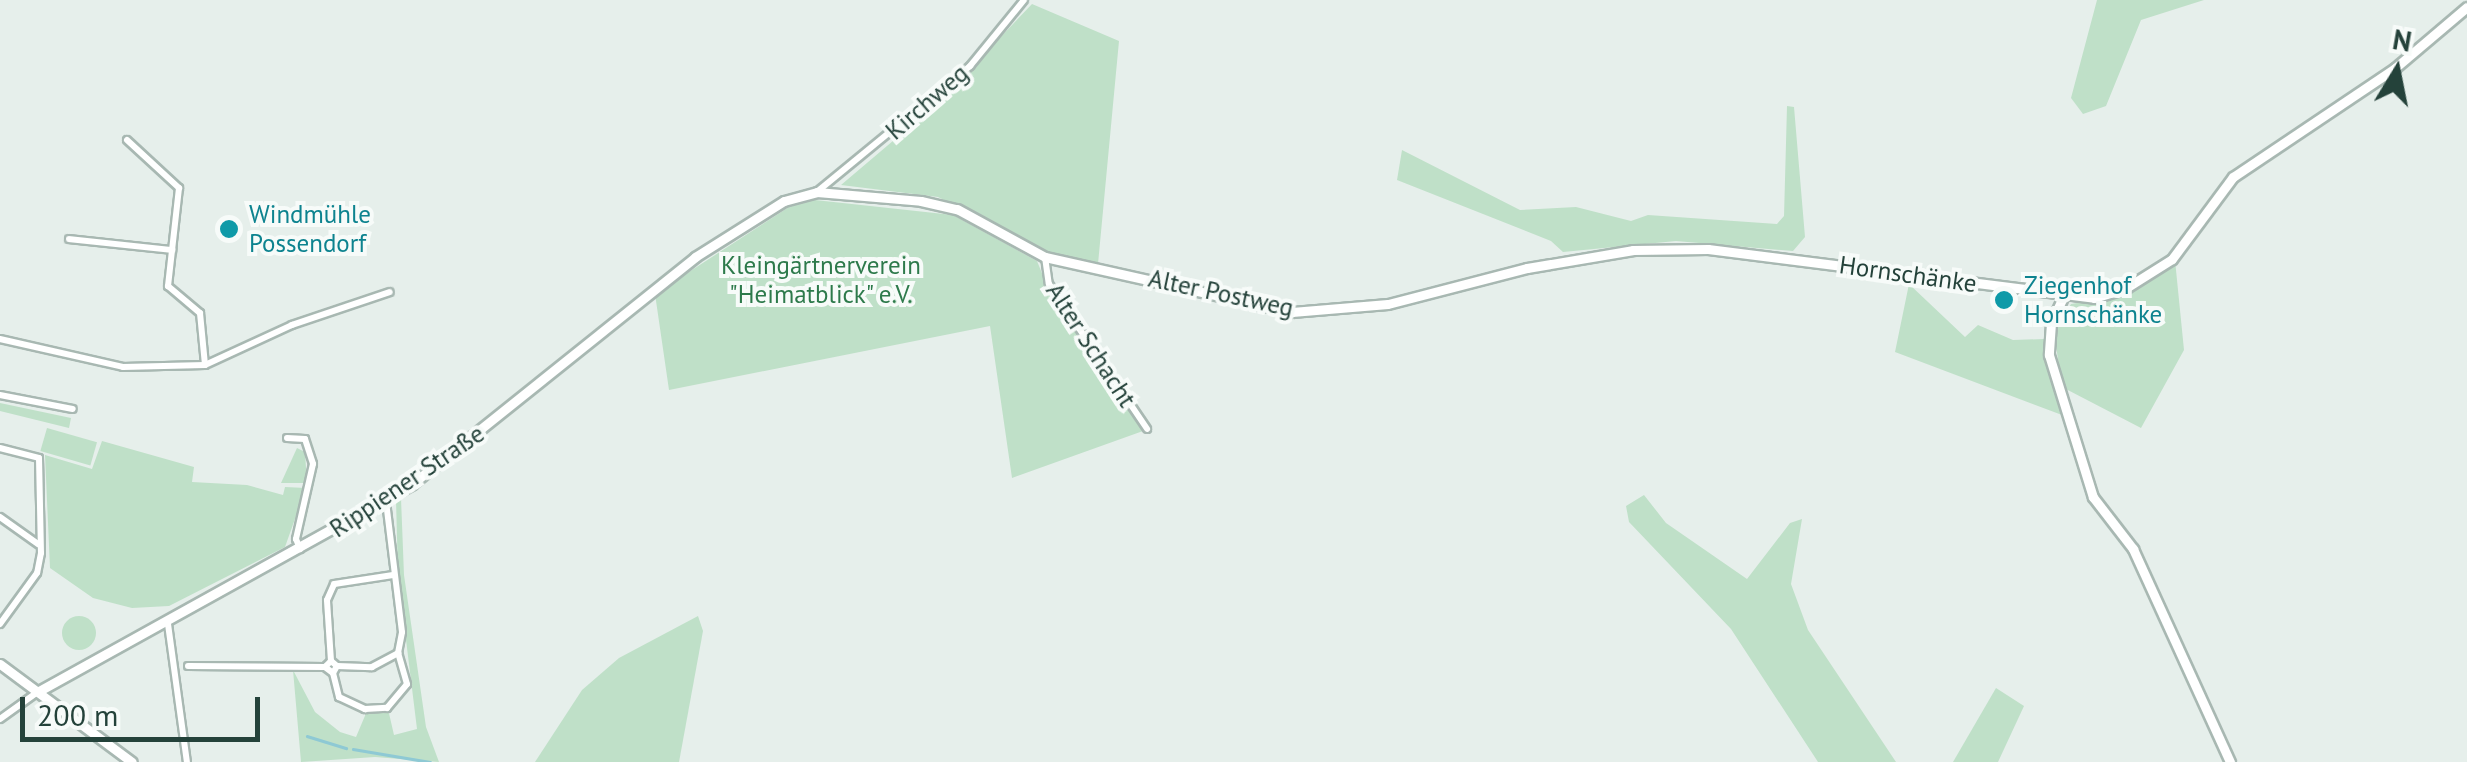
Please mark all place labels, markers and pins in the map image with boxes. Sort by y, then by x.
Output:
place label: Windmühle Possendorf [249,200,371,259]
marker: Windmühle Possendorf [218,218,240,240]
place label: Ziegenhof Hornschänke [2024,271,2162,330]
marker: Ziegenhof Hornschänke [1993,289,2015,311]

